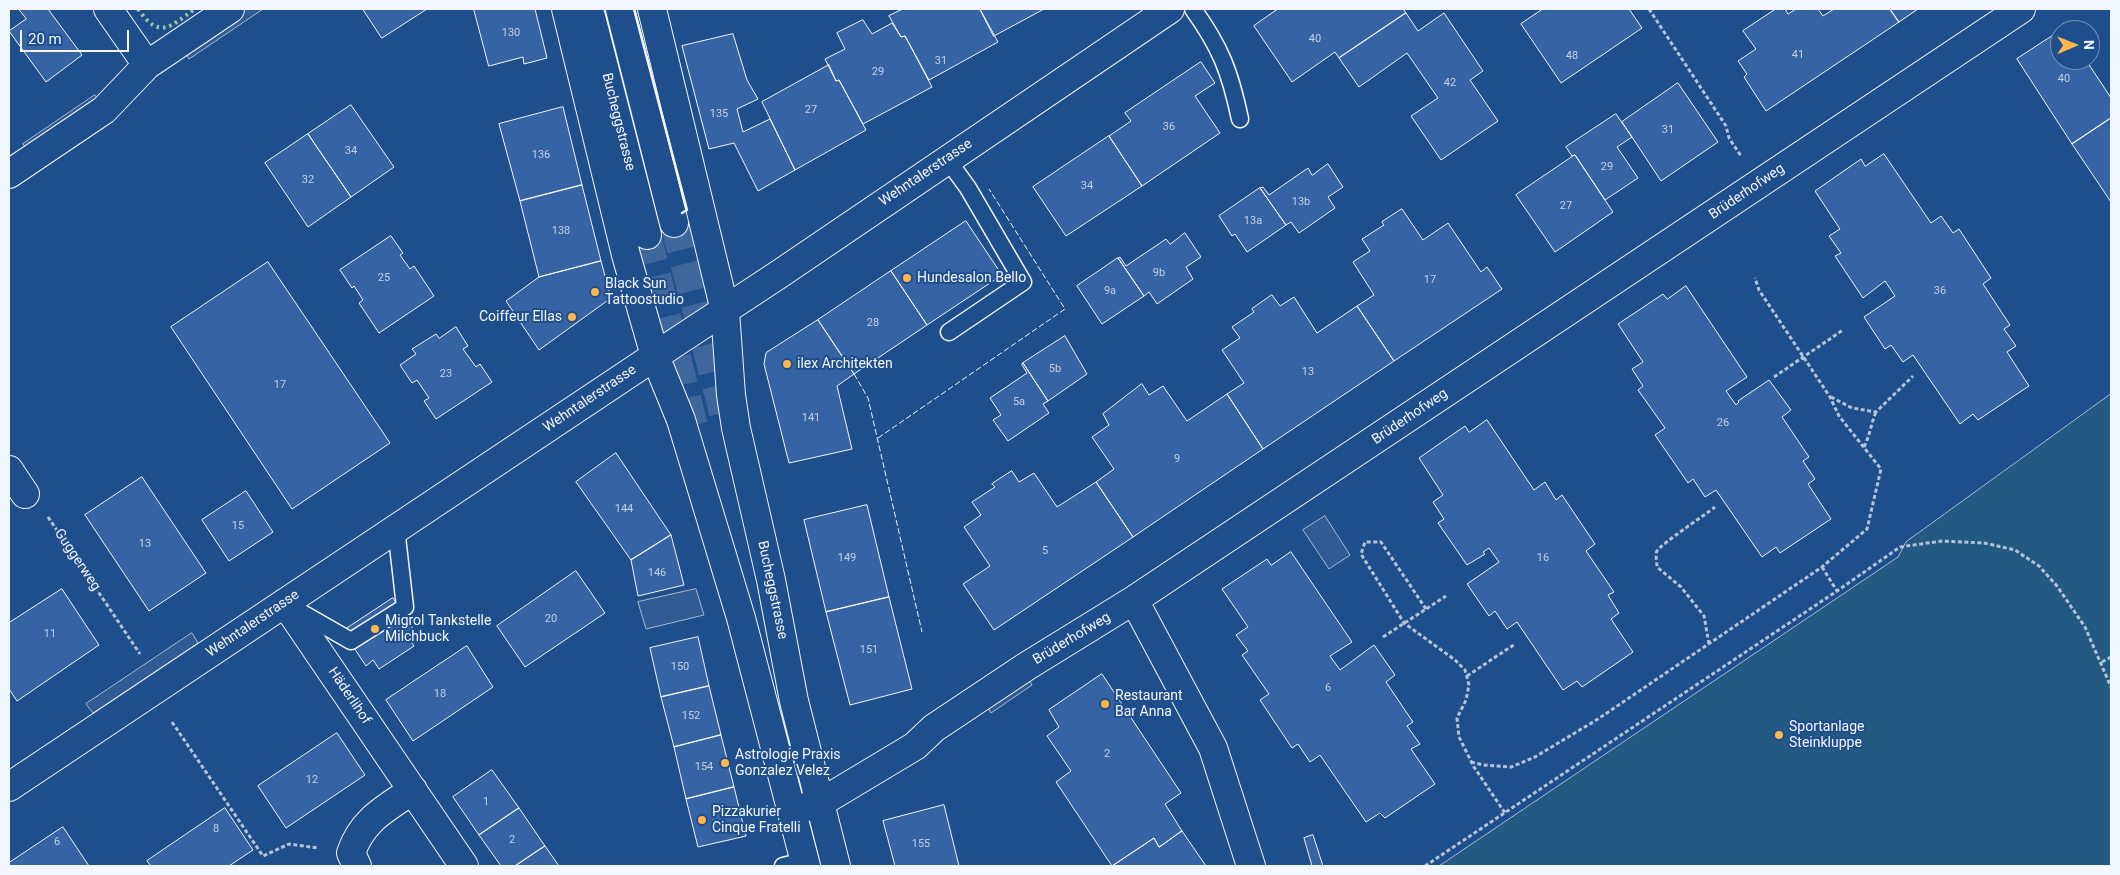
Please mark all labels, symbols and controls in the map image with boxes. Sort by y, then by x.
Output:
scale bar [22,20,131,52]
north arrow [2050,20,2100,70]
house number: 130 [502,26,520,40]
text: 20 m [28,30,62,48]
house number: 40 [1309,32,1321,46]
text: N [2081,40,2097,50]
house number: 41 [1792,48,1804,62]
house number: 48 [1566,49,1578,63]
house number: 31 [935,54,947,68]
house number: 29 [872,65,884,79]
street label: Bucheggstrasse [598,71,638,173]
house number: 40 [2058,72,2070,86]
house number: 42 [1444,76,1456,90]
house number: 27 [805,103,817,117]
house number: 135 [710,107,728,121]
house number: 36 [1163,120,1175,134]
house number: 31 [1662,123,1674,137]
street label: Wehntalerstrasse [876,136,976,210]
house number: 34 [345,144,357,158]
house number: 136 [532,148,550,162]
house number: 29 [1601,160,1613,174]
street label: Brüderhofweg [1706,161,1788,223]
house number: 32 [302,173,314,187]
house number: 34 [1081,179,1093,193]
house number: 13b [1292,195,1310,209]
house number: 27 [1560,199,1572,213]
house number: 13a [1244,214,1262,228]
house number: 138 [552,224,570,238]
house number: 9b [1153,266,1165,280]
place label: Hundesalon Bello [917,270,1026,286]
house number: 25 [378,271,390,285]
marker: Hundesalon Bello [901,272,913,284]
house number: 17 [1424,273,1436,287]
place label: Black Sun Tattoostudio [605,276,684,308]
house number: 9a [1104,284,1116,298]
house number: 36 [1934,284,1946,298]
marker: Black Sun Tattoostudio [589,286,601,298]
place label: Coiffeur Ellas [479,309,562,325]
marker: Coiffeur Ellas [566,311,578,323]
house number: 28 [867,316,879,330]
place label: ilex Architekten [797,356,893,372]
marker: ilex Architekten [781,358,793,370]
street label: Wehntalerstrasse [540,362,640,436]
house number: 5b [1049,362,1061,376]
house number: 13 [1302,365,1314,379]
house number: 23 [440,367,452,381]
house number: 17 [274,378,286,392]
street label: Brüderhofweg [1369,386,1451,448]
house number: 5a [1013,395,1025,409]
house number: 141 [802,411,820,425]
house number: 26 [1717,416,1729,430]
house number: 9 [1174,452,1180,466]
house number: 144 [615,502,633,516]
house number: 15 [232,519,244,533]
street label: Guggerweg [50,526,104,594]
house number: 13 [139,537,151,551]
street label: Bucheggstrasse [753,539,791,641]
house number: 5 [1042,544,1048,558]
house number: 149 [838,551,856,565]
house number: 16 [1537,551,1549,565]
house number: 146 [648,566,666,580]
street label: Wehntalerstrasse [203,587,303,661]
street label: Brüderhofweg [1030,609,1114,669]
house number: 20 [545,612,557,626]
place label: Migrol Tankstelle Milchbuck [385,613,491,646]
marker: Migrol Tankstelle Milchbuck [369,623,381,635]
house number: 11 [44,627,56,641]
house number: 151 [860,643,878,657]
house number: 150 [671,660,689,674]
street label: Häderlihof [324,664,374,728]
house number: 6 [1325,681,1331,695]
house number: 18 [434,687,446,701]
place label: Restaurant Bar Anna [1115,688,1183,720]
marker: Restaurant Bar Anna [1099,698,1111,710]
house number: 152 [682,709,700,723]
place label: Sportanlage Steinkluppe [1789,719,1864,752]
marker: Sportanlage Steinkluppe [1773,729,1785,741]
place label: Astrologie Praxis Gonzalez Velez [735,747,841,780]
house number: 2 [1104,747,1110,761]
marker: Astrologie Praxis Gonzalez Velez [719,757,731,769]
house number: 154 [695,760,713,774]
house number: 12 [306,773,318,787]
house number: 1 [483,795,489,809]
place label: Pizzakurier Cinque Fratelli [712,804,801,836]
marker: Pizzakurier Cinque Fratelli [696,814,708,826]
house number: 8 [213,822,219,836]
house number: 2 [509,833,515,847]
house number: 6 [54,835,60,849]
house number: 155 [912,837,930,851]

